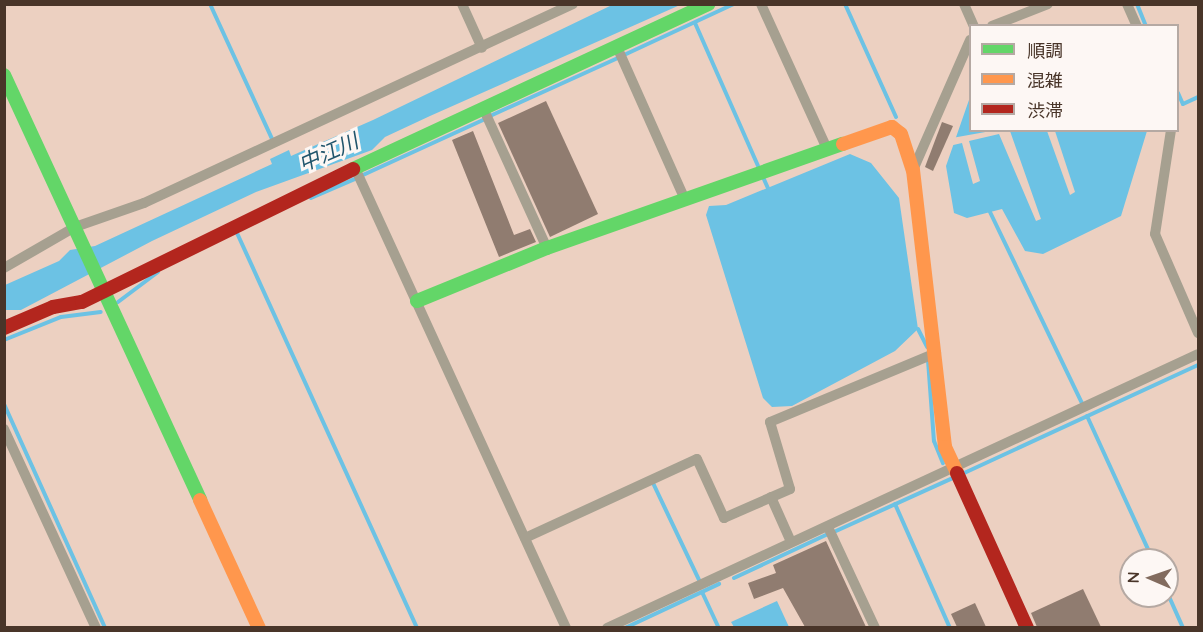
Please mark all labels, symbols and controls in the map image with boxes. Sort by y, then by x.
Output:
legend [969,24,1179,132]
text: 順調 [1027,39,1063,62]
text: 混雑 [1027,69,1063,92]
text: 渋滞 [1027,99,1063,122]
water label: 中江川 [294,128,362,176]
north arrow [1119,548,1179,608]
text: N [1123,571,1143,584]

